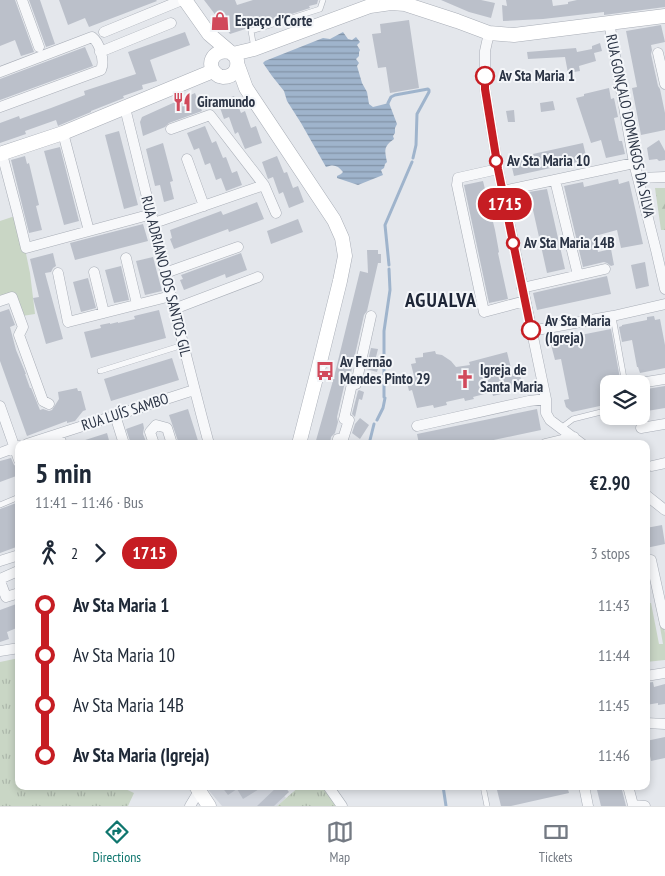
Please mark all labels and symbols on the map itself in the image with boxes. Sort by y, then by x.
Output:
shop icon: Espaço d'Corte [209,10,231,32]
place label: Espaço d'Corte [235,11,313,30]
street label: RUA GONÇALO DOMINGOS DA SILVA [602,32,659,220]
marker: Av Sta Maria 1 [475,66,495,86]
place label: Av Sta Maria 1 [498,66,575,85]
restaurant icon: Giramundo [171,91,193,113]
place label: Giramundo [197,92,256,111]
place label: Av Sta Maria 10 [506,151,590,170]
marker: Av Sta Maria 10 [489,154,503,168]
line badge: 1715 [470,188,540,220]
street label: RUA ADRIANO DOS SANTOS GIL [137,194,196,359]
place label: Av Sta Maria 14B [523,233,615,252]
marker: Av Sta Maria 14B [506,236,520,250]
district label: AGUALVA [404,287,477,313]
place label: Av Sta Maria (Igreja) [544,311,611,347]
marker: Av Sta Maria (Igreja) [521,320,541,340]
place label: Av Fernão Mendes Pinto 29 [339,352,430,388]
bus stop icon: Av Fernão Mendes Pinto 29 [314,360,336,382]
place label: Igreja de Santa Maria [480,360,543,396]
church icon: Igreja de Santa Maria [454,368,476,390]
street label: RUA LUÍS SAMBO [79,389,171,435]

